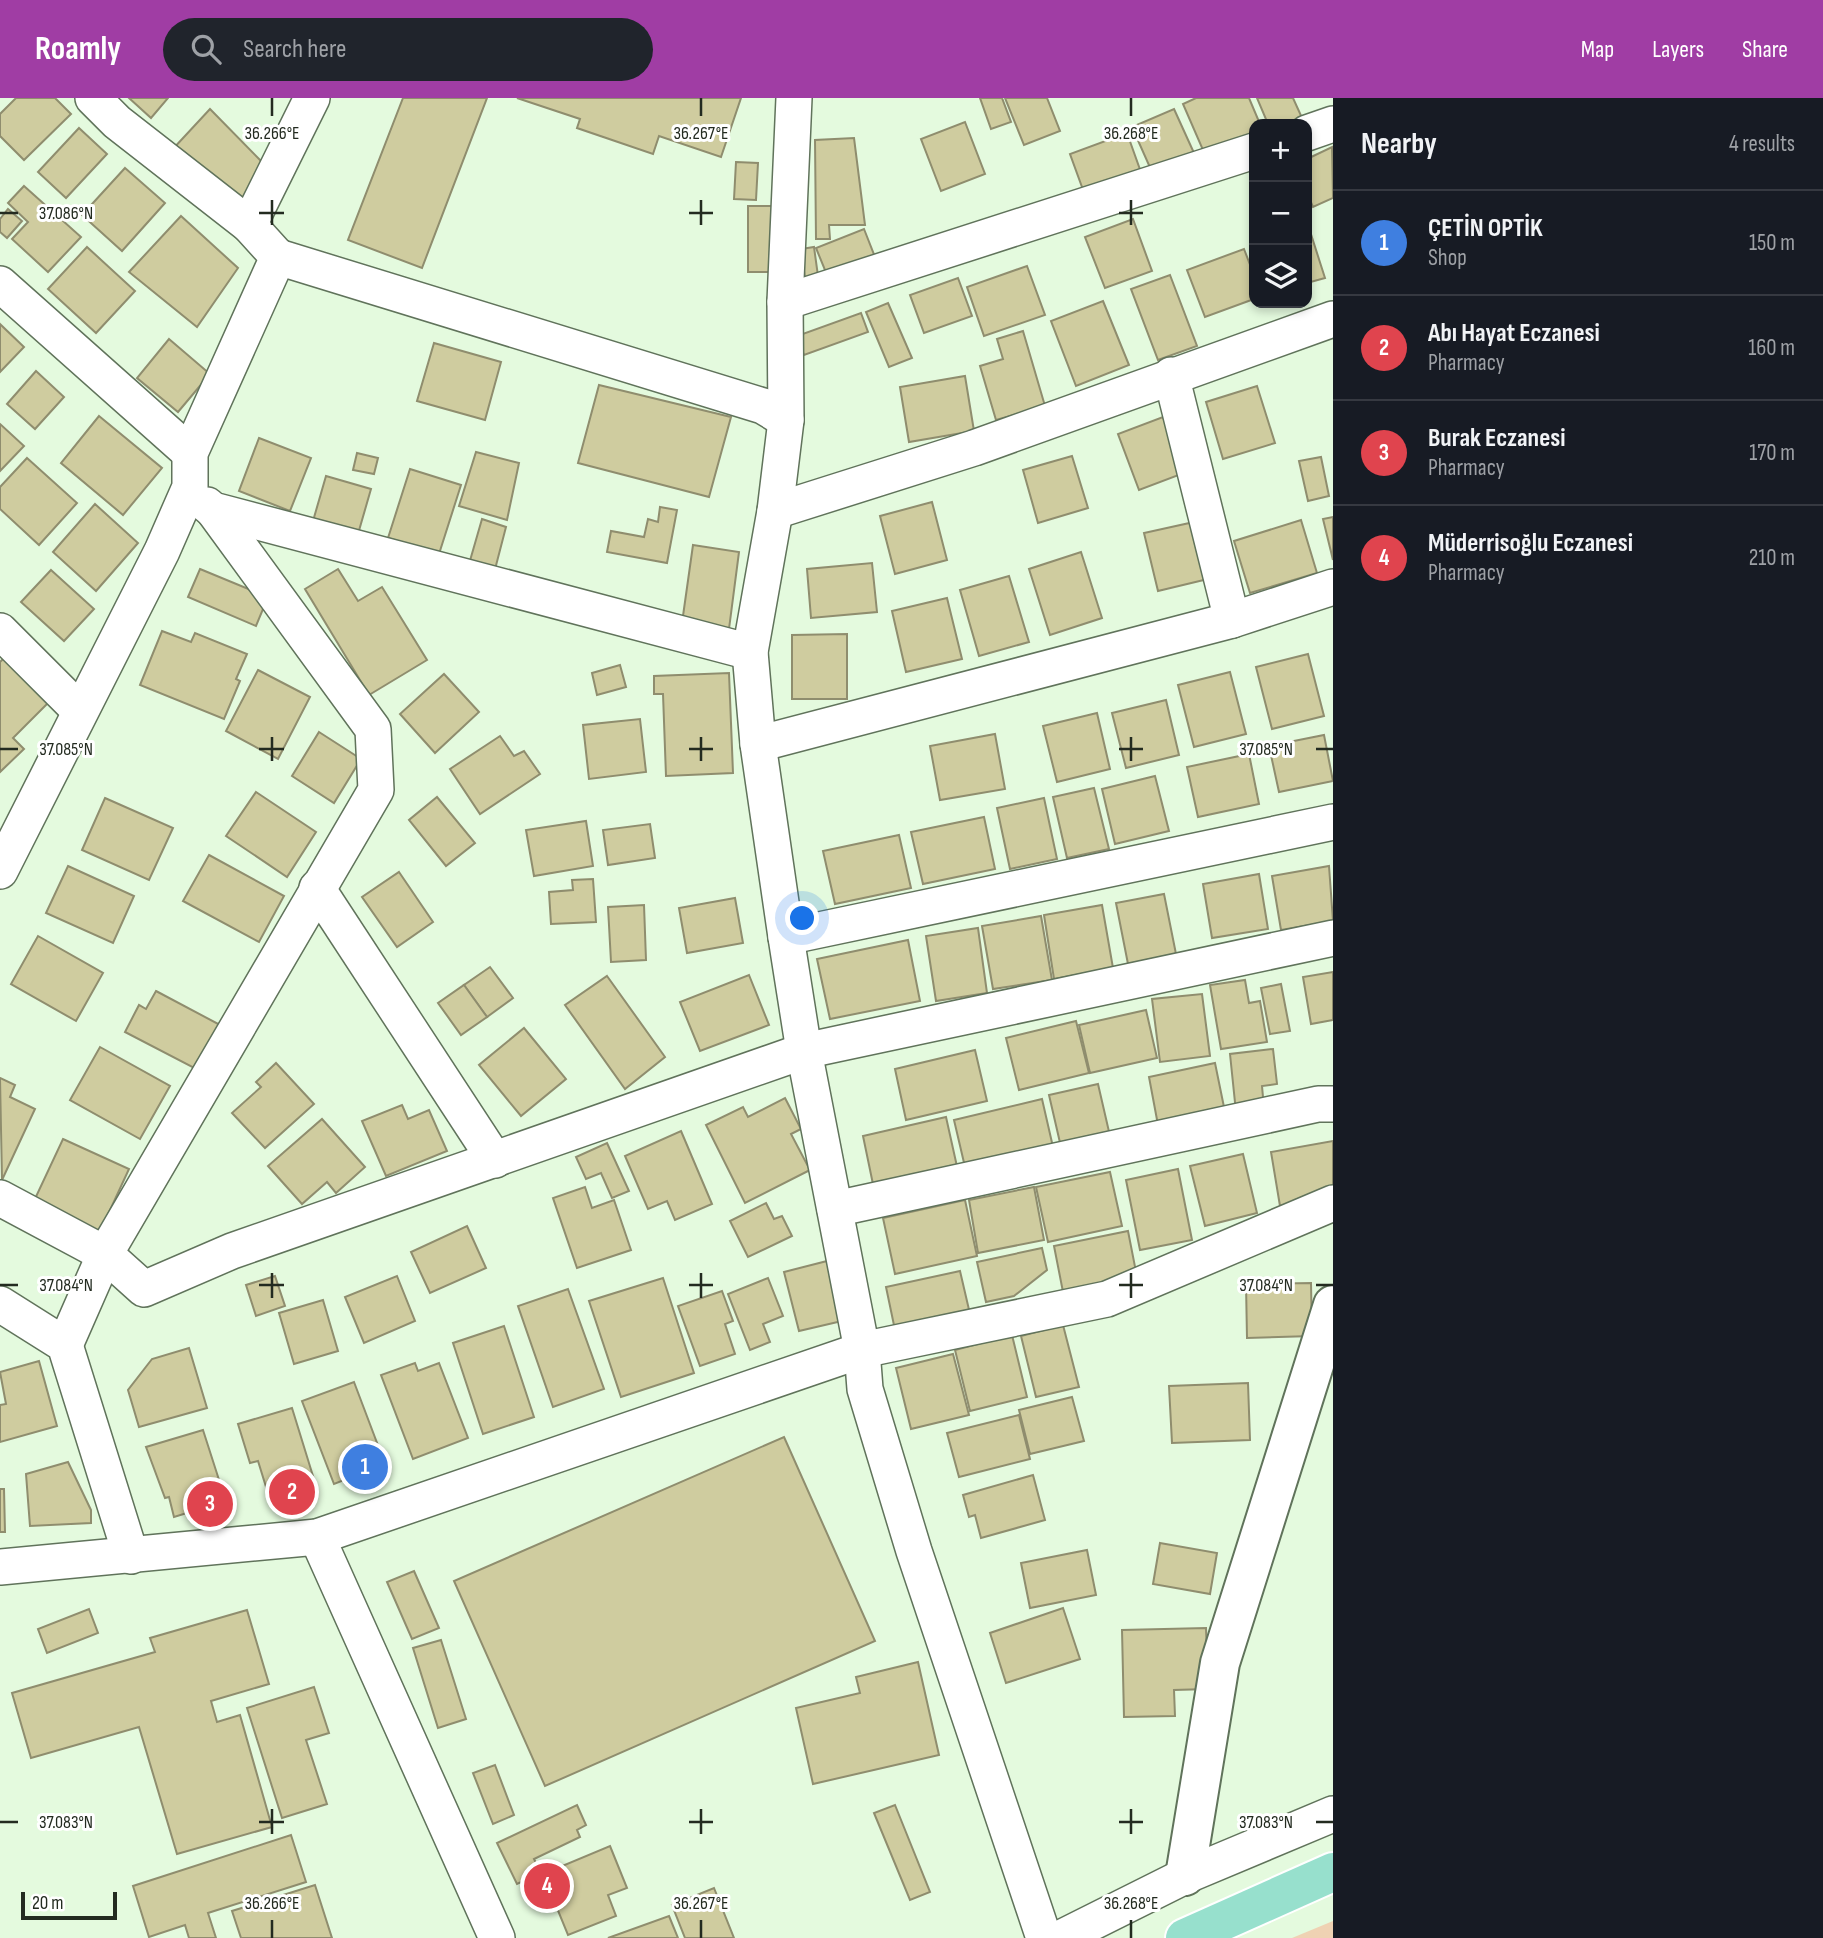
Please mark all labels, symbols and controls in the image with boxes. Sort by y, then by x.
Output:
search box [163,18,653,81]
text: Roamly [35,29,121,69]
icon: search [187,30,225,68]
text: Search here [243,34,346,65]
text: Map [1581,35,1614,64]
text: Layers [1652,35,1704,64]
text: Share [1742,35,1788,64]
map controls [1249,119,1312,308]
button: + [1249,119,1312,182]
text: 36.266°E [245,123,299,144]
text: 36.267°E [674,123,728,144]
text: 36.268°E [1104,123,1158,144]
text: Nearby [1361,126,1437,162]
text: 4 results [1729,130,1795,158]
button: − [1249,182,1312,245]
text: 37.086°N [39,203,93,224]
text: ÇETİN OPTİK [1428,213,1543,244]
text: 1 [1379,229,1389,257]
text: 150 m [1749,229,1795,257]
text: Shop [1428,244,1467,272]
button: layers [1249,245,1312,308]
text: Abı Hayat Eczanesi [1428,318,1600,349]
text: 2 [1379,334,1389,362]
text: 160 m [1748,334,1795,362]
text: Pharmacy [1428,349,1505,377]
text: Burak Eczanesi [1428,423,1566,454]
text: 3 [1379,439,1389,467]
text: 170 m [1749,439,1795,467]
text: Pharmacy [1428,454,1505,482]
text: Müderrisoğlu Eczanesi [1428,528,1633,559]
text: 4 [1379,544,1389,572]
text: 210 m [1749,544,1795,572]
text: Pharmacy [1428,559,1505,587]
text: 37.085°N [39,739,93,760]
text: 37.085°N [1239,739,1293,760]
your location [785,901,819,935]
text: 37.084°N [39,1275,93,1296]
text: 37.084°N [1239,1275,1293,1296]
pin: 1 [342,1441,388,1493]
pin: 2 [269,1466,315,1518]
pin: 3 [187,1478,233,1530]
text: 37.083°N [39,1812,93,1833]
text: 37.083°N [1239,1812,1293,1833]
pin: 4 [524,1860,570,1912]
scale bar [21,1889,117,1921]
text: 20 m [32,1892,64,1915]
text: 36.266°E [245,1893,299,1914]
text: 36.267°E [674,1893,728,1914]
text: 36.268°E [1104,1893,1158,1914]

